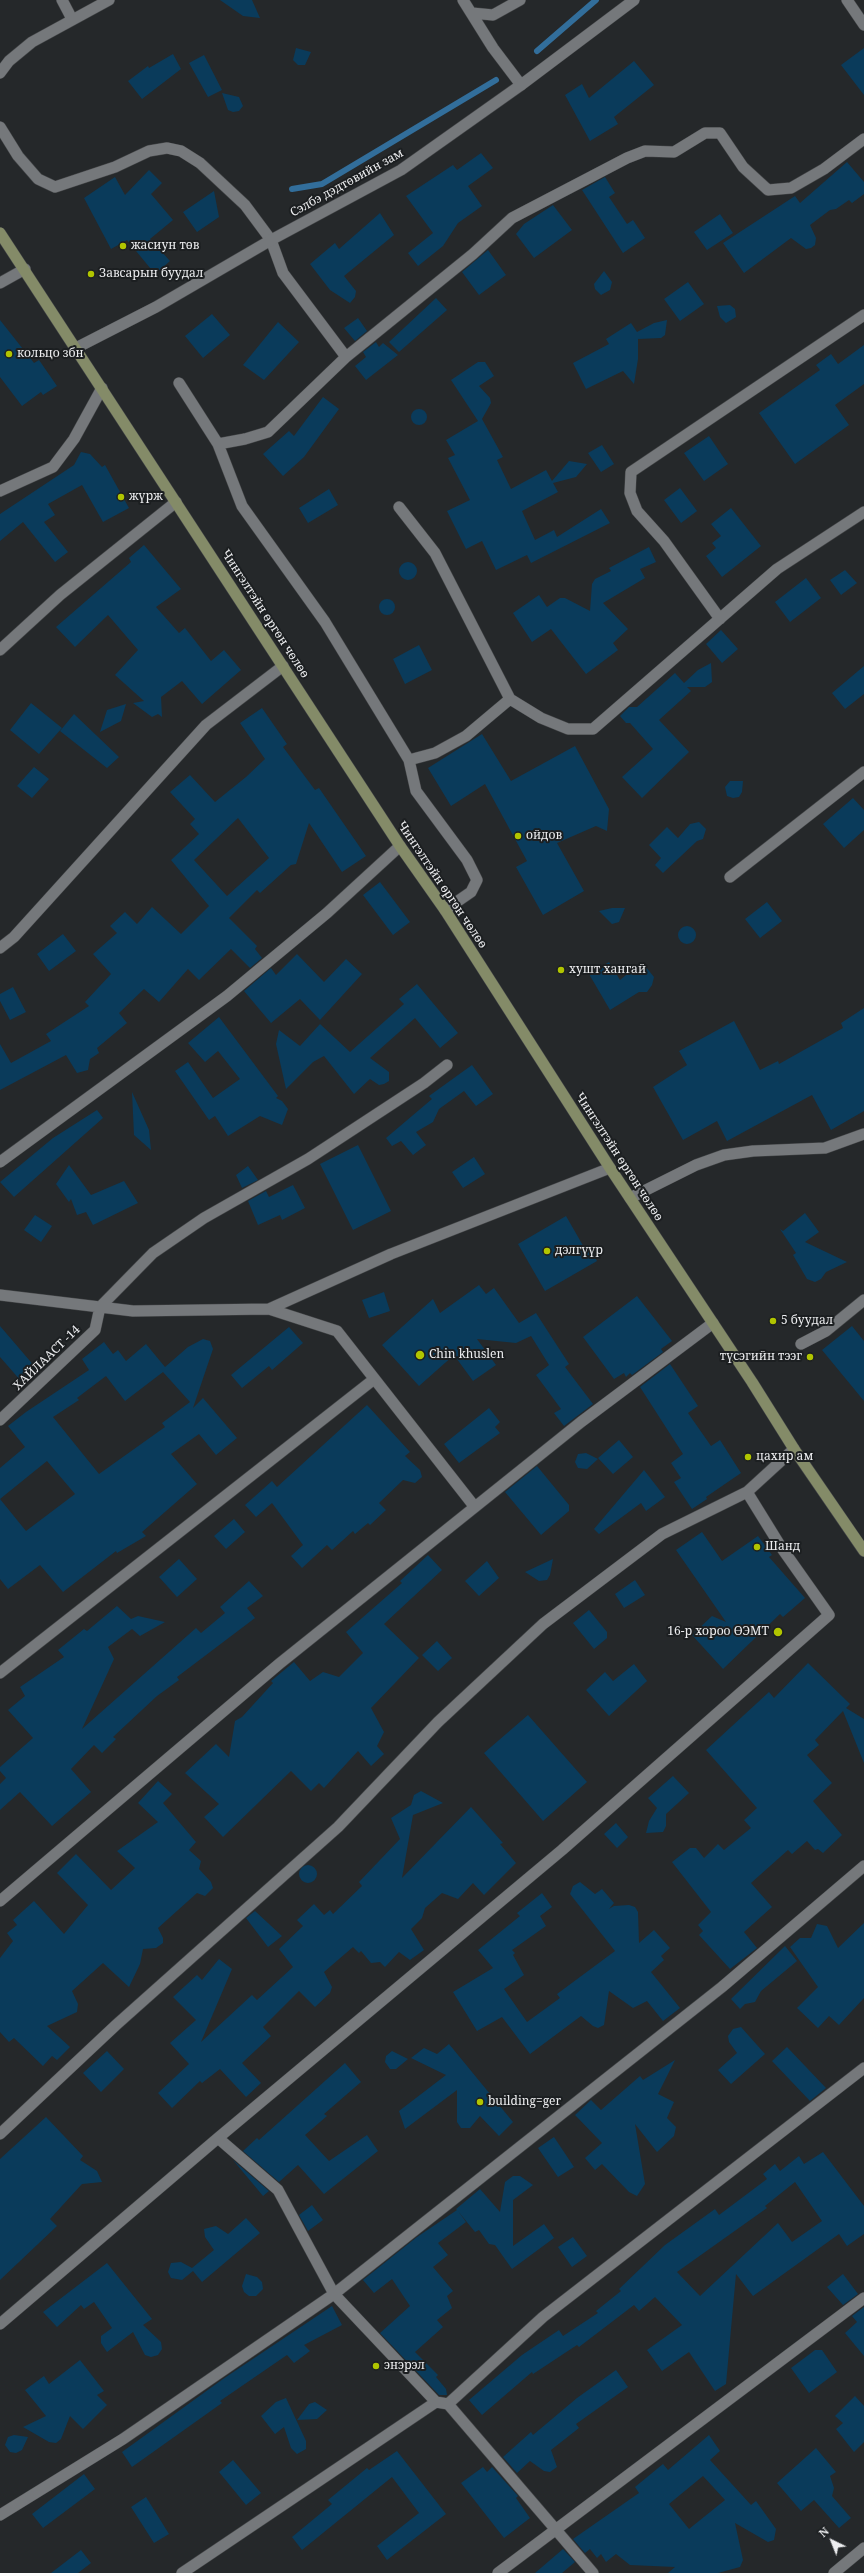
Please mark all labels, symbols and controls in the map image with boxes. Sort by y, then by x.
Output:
street label: Сэлбэ дэдтөвийн зам [288,146,406,220]
place label: жасиун төв [131,239,199,253]
marker: жасиун төв [118,241,128,251]
place label: Завсарын буудал [99,267,203,281]
marker: Завсарын буудал [86,269,96,279]
place label: кольцо збн [17,347,84,361]
marker: кольцо збн [4,349,14,359]
place label: жүрж [129,490,163,504]
marker: жүрж [116,492,126,502]
street label: Чингэлтэйн өргөн чөлөө [218,547,312,681]
street label: Чингэлтэйн өргөн чөлөө [394,819,490,951]
place label: ойдов [526,829,562,843]
marker: ойдов [513,831,523,841]
place label: хушт хангай [569,963,646,977]
marker: хушт хангай [556,965,566,975]
street label: Чингэлтэйн өргөн чөлөө [572,1090,666,1224]
place label: дэлгүүр [555,1244,603,1258]
marker: дэлгүүр [542,1246,552,1256]
place label: 5 буудал [781,1314,833,1328]
marker: 5 буудал [768,1316,778,1326]
street label: ХАЙЛААСТ -14 [11,1323,83,1393]
place label: Chin khuslen [429,1348,504,1362]
marker: Chin khuslen [414,1349,426,1361]
place label: түсэгийн тээг [720,1350,802,1364]
marker: түсэгийн тээг [805,1352,815,1362]
place label: цахир ам [756,1450,813,1464]
marker: цахир ам [743,1452,753,1462]
place label: Шанд [765,1540,800,1554]
marker: Шанд [752,1542,762,1552]
place label: 16-р хороо ӨЭМТ [667,1625,769,1639]
marker: 16-р хороо ӨЭМТ [772,1626,784,1638]
place label: building=ger [488,2095,561,2109]
marker: building=ger [475,2097,485,2107]
place label: энэрэл [384,2359,425,2373]
marker: энэрэл [371,2361,381,2371]
north arrow [812,2521,852,2561]
text: N [815,2523,832,2540]

